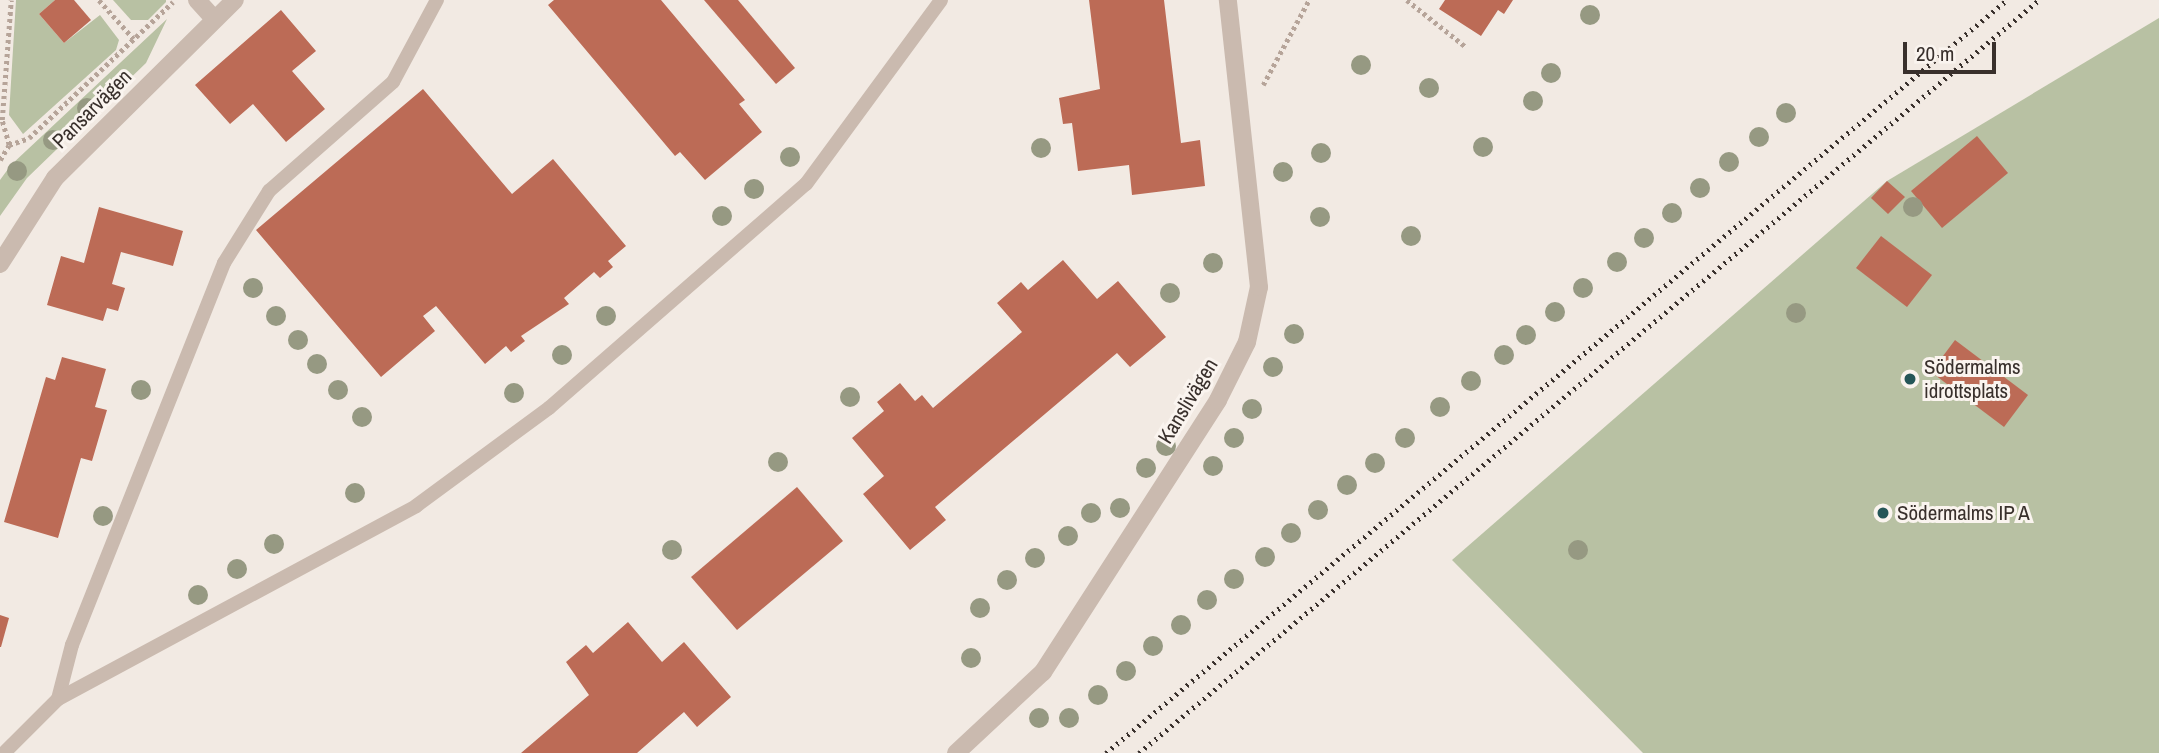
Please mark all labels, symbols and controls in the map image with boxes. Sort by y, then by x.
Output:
scale bar [1907,28,2000,72]
text: 20 m [1916,39,1954,68]
street label: Pansarvägen [47,64,137,154]
street label: Kanslivägen [1153,354,1223,448]
place label: Södermalms idrottsplats [1924,354,2021,404]
marker: Södermalms idrottsplats [1902,371,1918,387]
place label: Södermalms IP A [1897,500,2031,526]
marker: Södermalms IP A [1875,505,1891,521]

